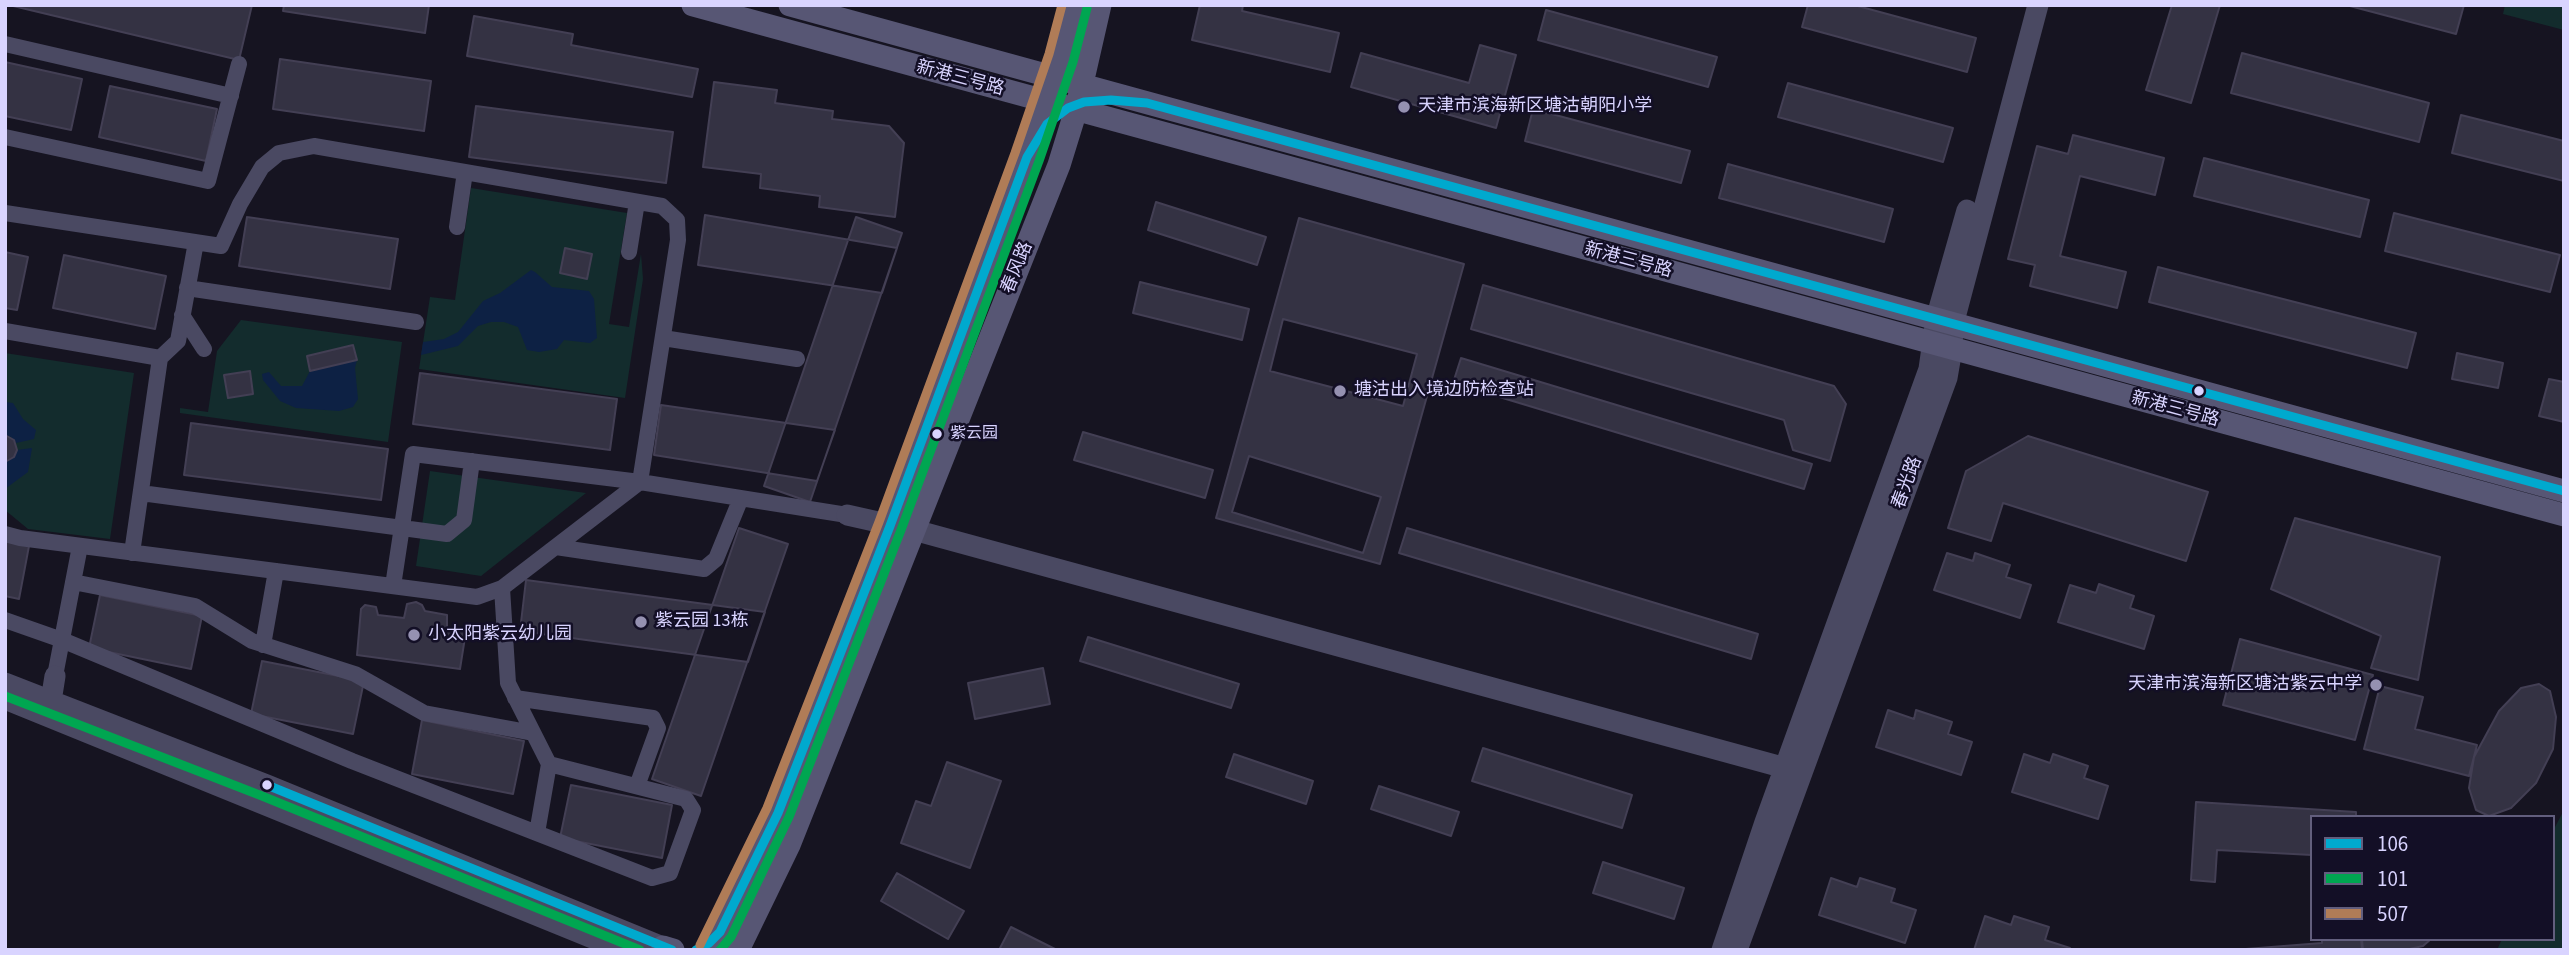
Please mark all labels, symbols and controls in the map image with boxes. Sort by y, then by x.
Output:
street label: 新港三号路 [914,57,1006,101]
place label: 天津市滨海新区塘沽朝阳小学 [1418,96,1652,118]
marker: 天津市滨海新区塘沽朝阳小学 [1396,99,1412,115]
street label: 春风路 [998,239,1038,297]
street label: 新港三号路 [1582,239,1674,283]
place label: 塘沽出入境边防检查站 [1354,380,1534,402]
marker: 塘沽出入境边防检查站 [1332,383,1348,399]
unlabelled marker [2192,384,2206,398]
street label: 新港三号路 [2129,388,2221,432]
place label: 紫云园 [950,424,998,444]
marker: 紫云园 [930,427,944,441]
street label: 春光路 [1889,454,1927,512]
place label: 紫云园 13栋 [655,611,748,633]
marker: 紫云园 13栋 [633,614,649,630]
place label: 小太阳紫云幼儿园 [428,624,572,646]
marker: 小太阳紫云幼儿园 [406,627,422,643]
place label: 天津市滨海新区塘沽紫云中学 [2128,674,2362,696]
marker: 天津市滨海新区塘沽紫云中学 [2368,677,2384,693]
unlabelled marker [260,778,274,792]
legend [2310,815,2555,941]
text: 106 [2377,829,2408,859]
text: 101 [2377,864,2408,894]
text: 507 [2377,899,2408,929]

